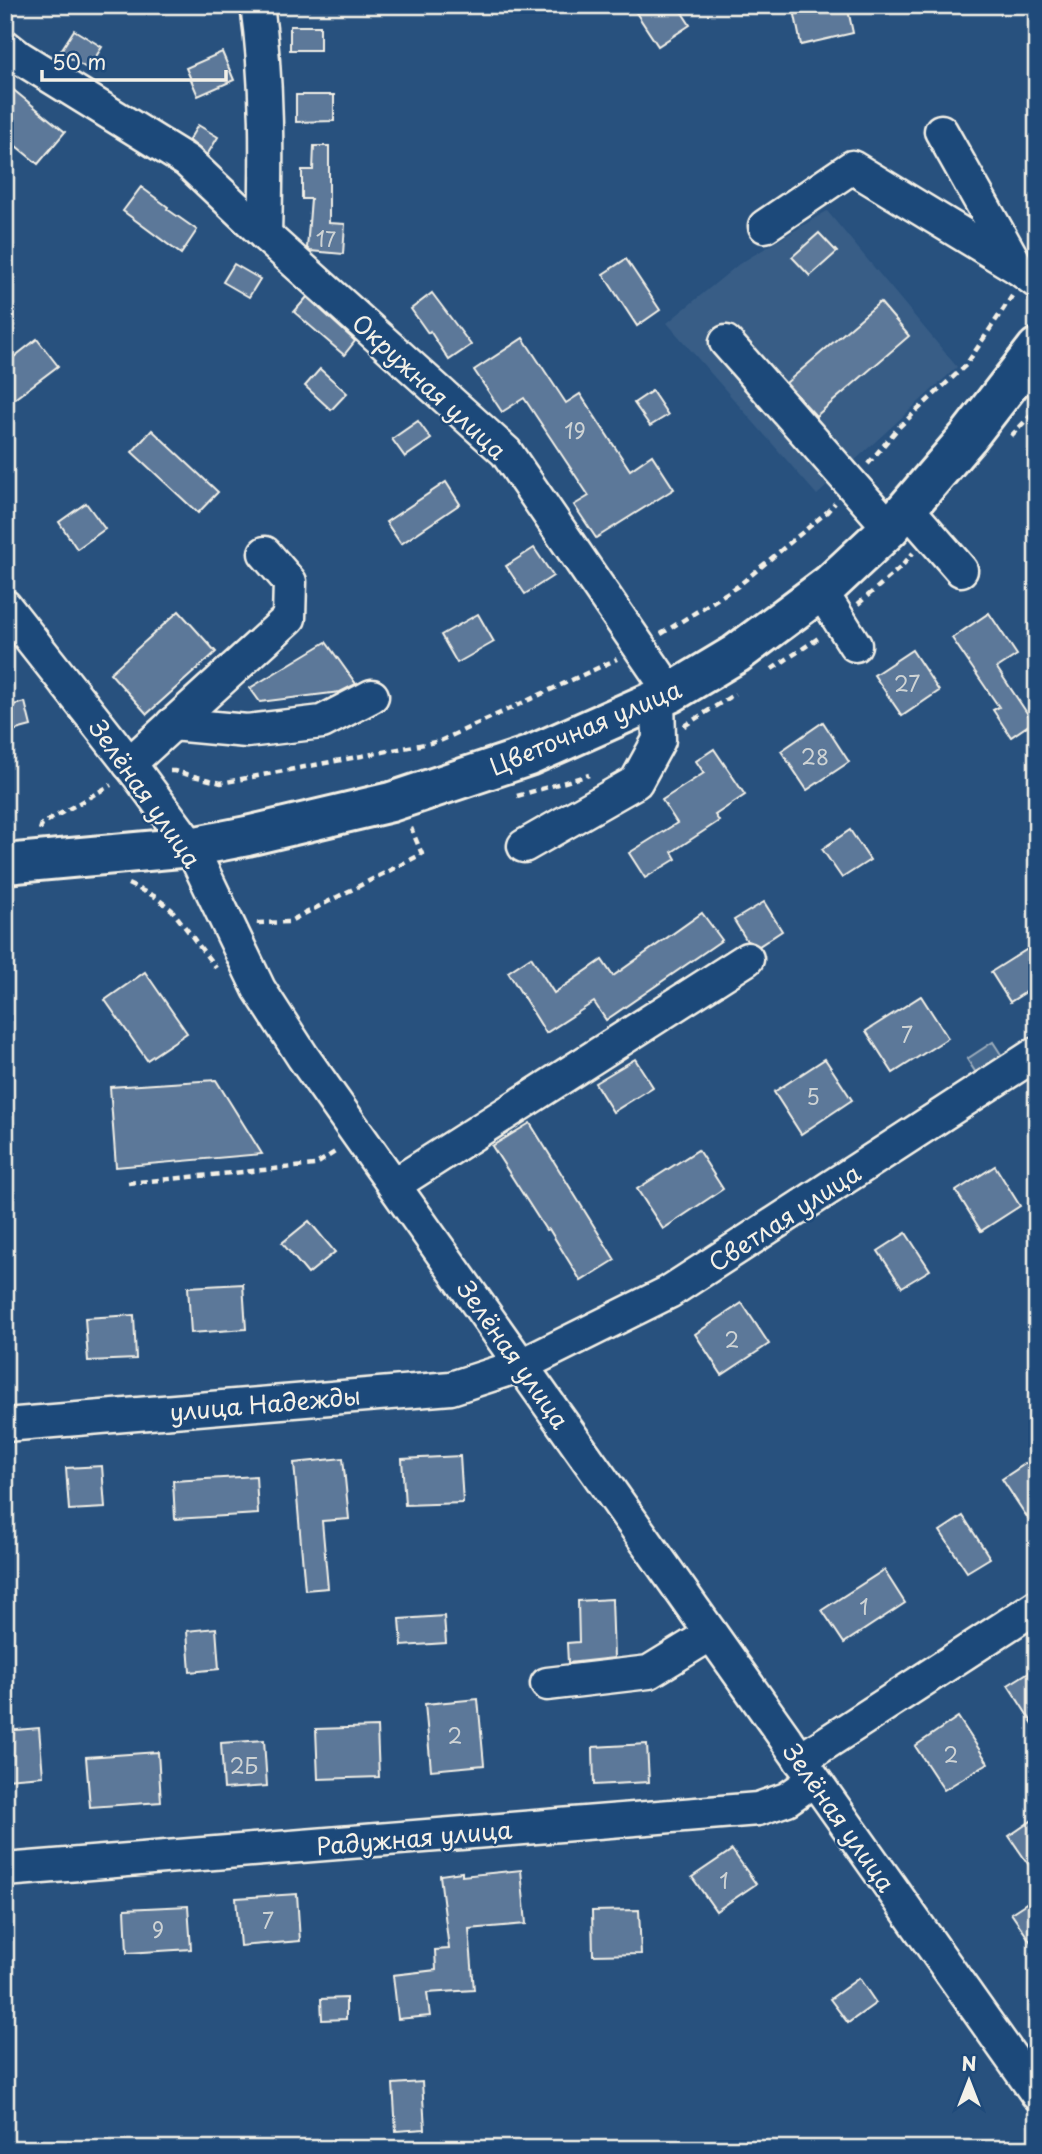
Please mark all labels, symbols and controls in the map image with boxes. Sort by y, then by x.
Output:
scale bar [42,38,226,82]
text: 50 m [52,45,106,77]
house number: 17 [316,222,336,254]
street label: Окружная улица [345,305,515,467]
house number: 19 [564,414,586,446]
house number: 27 [894,667,920,699]
street label: Цветочная улица [484,670,686,784]
street label: Зелёная улица [81,711,211,875]
house number: 28 [801,740,829,772]
house number: 7 [901,1018,913,1050]
house number: 5 [806,1080,820,1112]
street label: Светлая улица [701,1154,867,1280]
street label: Зелёная улица [449,1272,579,1436]
house number: 2 [725,1323,739,1355]
street label: улица Надежды [168,1377,362,1429]
house number: 1 [859,1590,869,1622]
house number: 2 [448,1719,462,1751]
street label: Зелёная улица [775,1735,905,1899]
house number: 2 [944,1738,958,1770]
house number: 2Б [230,1749,258,1781]
street label: Радужная улица [315,1811,513,1863]
house number: 1 [719,1864,729,1896]
house number: 7 [262,1904,274,1936]
house number: 9 [152,1913,164,1945]
north arrow [934,2046,1004,2116]
text: N [961,2049,977,2077]

